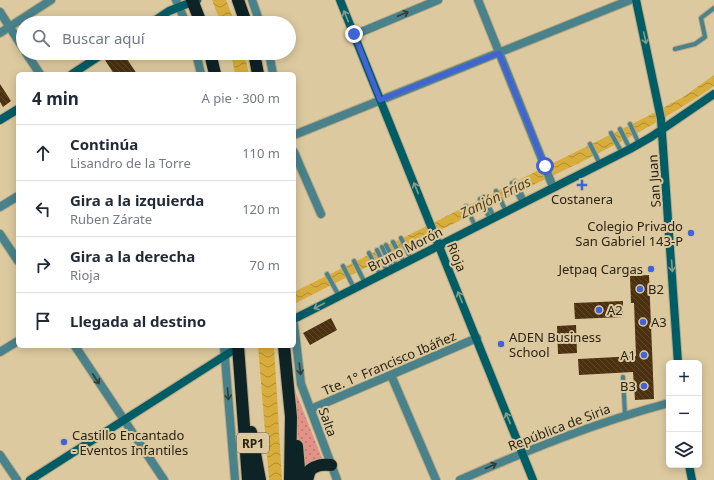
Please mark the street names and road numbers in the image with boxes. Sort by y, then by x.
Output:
street label: San Juan [643,154,665,208]
street label: Bruno Morón [364,222,446,276]
street label: Rioja [443,240,471,274]
street label: Tte. 1° Francisco Ibáñez [319,327,459,399]
street label: República de Siria [505,399,613,455]
street label: Salta [314,405,342,439]
road number: RP1 [237,433,269,453]

